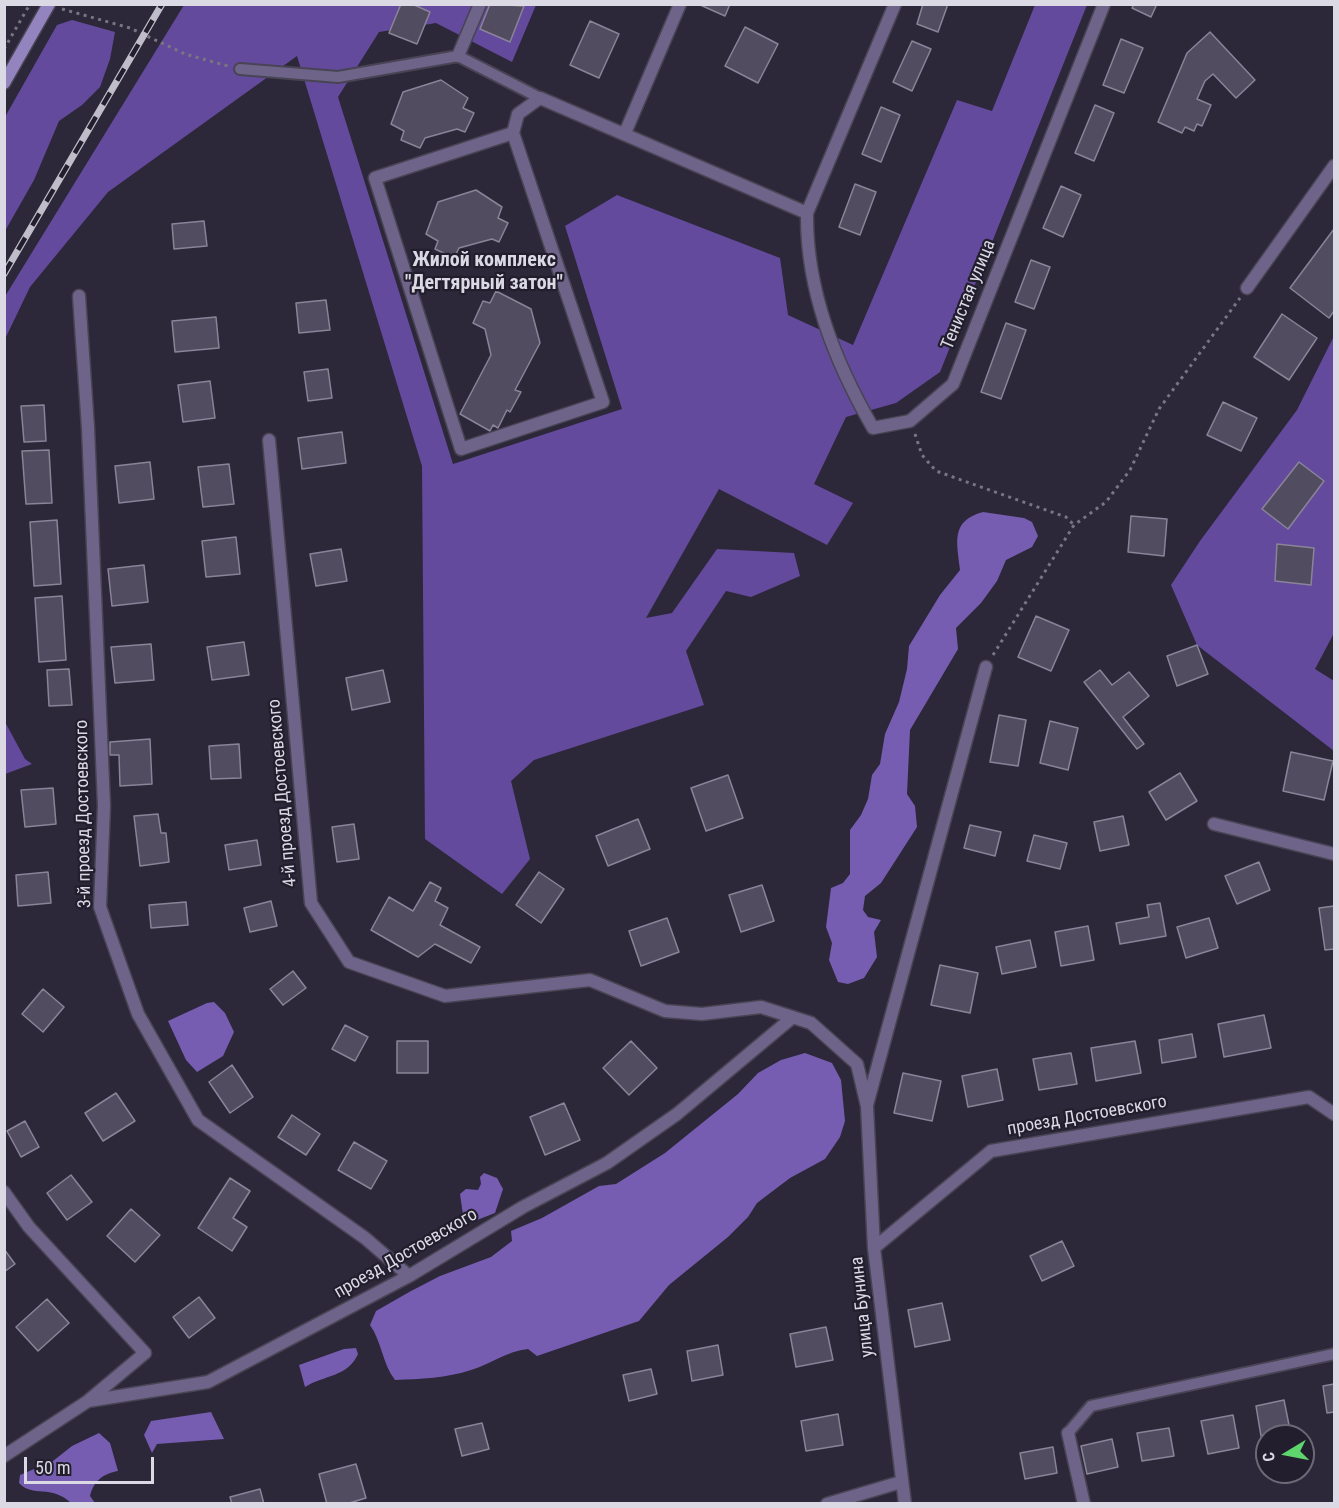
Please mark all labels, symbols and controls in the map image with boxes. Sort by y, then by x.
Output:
street label: Тенистая улица [937,237,1001,353]
district label: Жилой комплекс "Дегтярный затон" [405,249,563,296]
street label: 4-й проезд Достоевского [264,698,302,888]
street label: 3-й проезд Достоевского [72,720,96,908]
street label: проезд Достоевского [1005,1091,1169,1141]
street label: проезд Достоевского [331,1204,481,1304]
street label: улица Бунина [847,1256,879,1358]
north arrow [1255,1424,1315,1484]
scale bar [27,1445,158,1483]
text: С [1259,1451,1279,1463]
text: 50 m [35,1457,70,1478]

